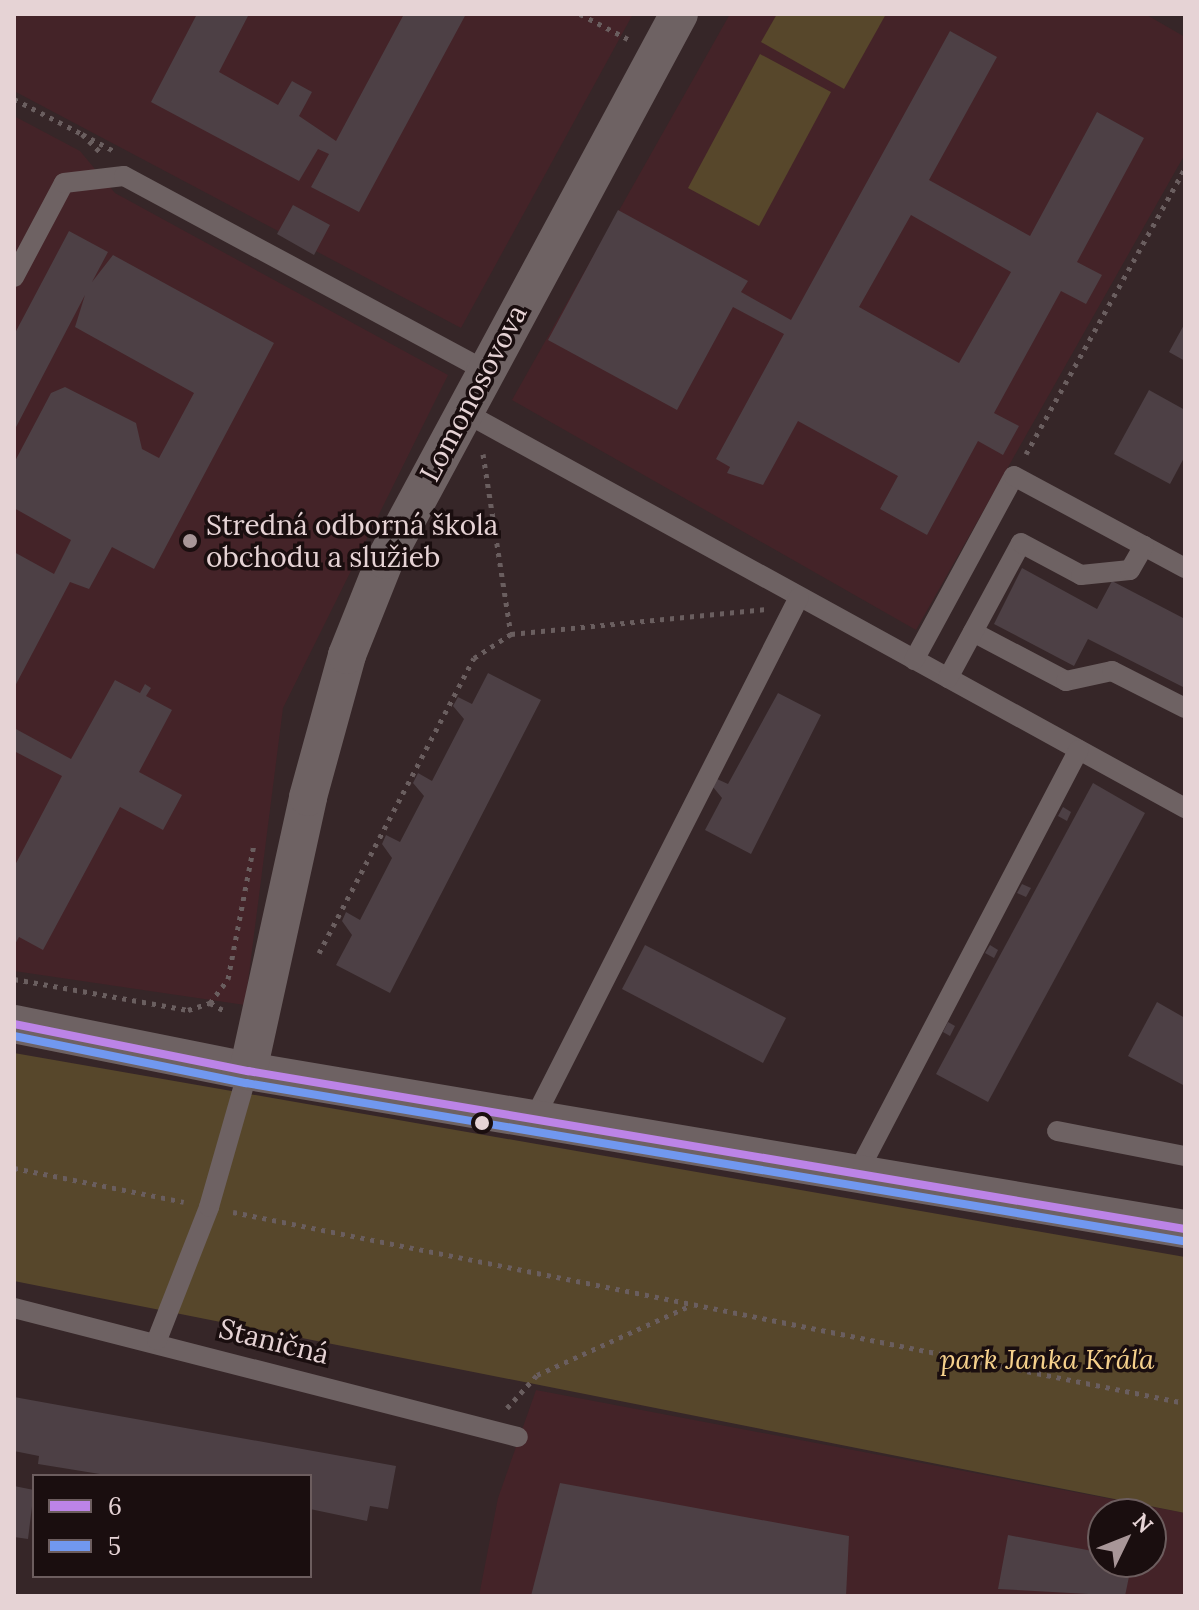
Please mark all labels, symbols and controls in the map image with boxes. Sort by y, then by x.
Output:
street label: Lomonosovova [412,299,534,487]
place label: Stredná odborná škola obchodu a služieb [206,508,498,574]
marker: Stredná odborná škola obchodu a služieb [181,532,199,550]
unlabelled marker [474,1115,490,1131]
street label: Staničná [215,1311,333,1371]
park label: park Janka Kráľa [940,1342,1154,1376]
legend [32,1474,312,1578]
text: 6 [108,1491,122,1522]
north arrow [1087,1498,1167,1578]
text: N [1127,1507,1159,1539]
text: 5 [108,1531,121,1562]

